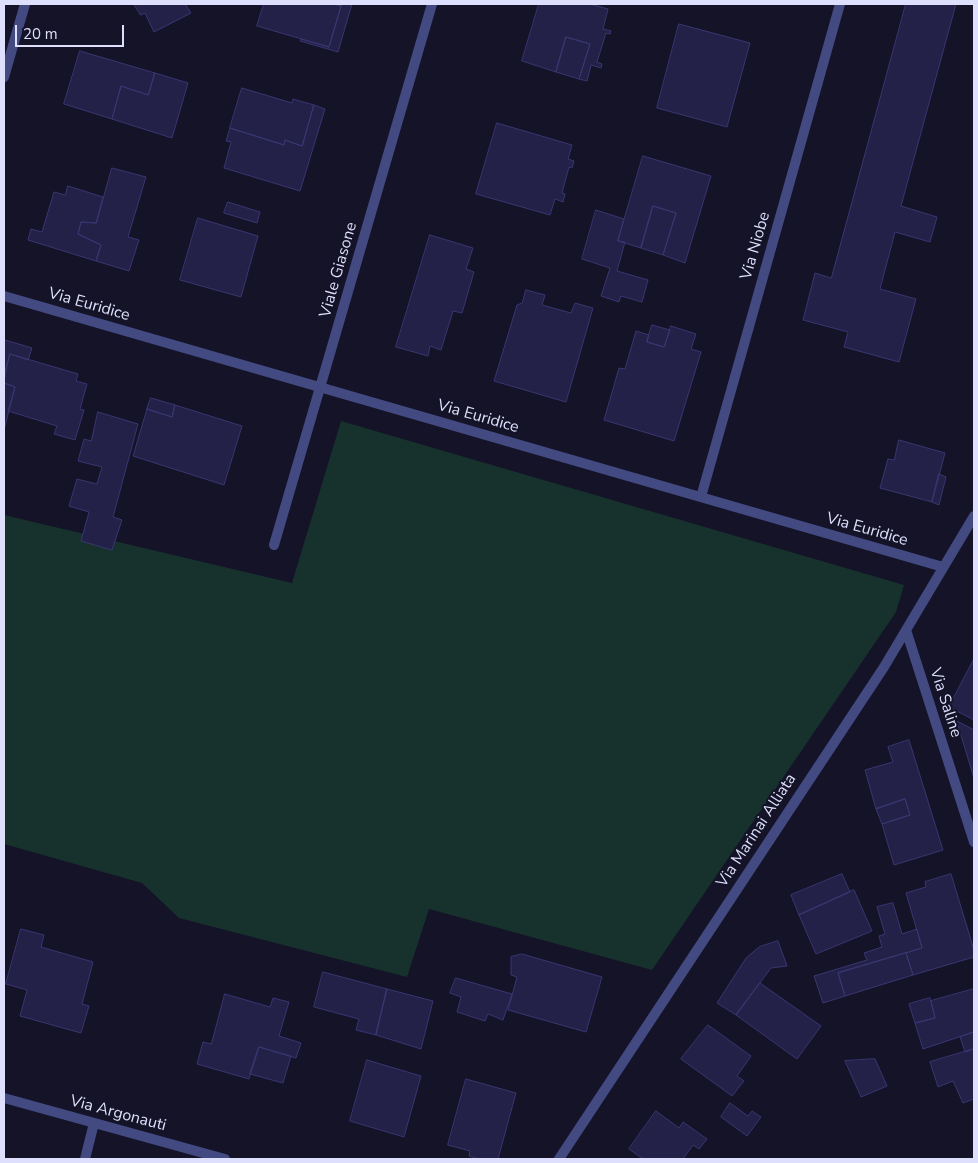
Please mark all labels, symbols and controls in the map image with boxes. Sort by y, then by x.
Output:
scale bar [18,15,126,47]
text: 20 m [23,24,58,44]
street label: Via Niobe [737,210,775,282]
street label: Viale Giasone [316,220,362,320]
street label: Via Euridice [46,284,132,326]
street label: Via Euridice [435,396,521,438]
street label: Via Euridice [824,509,910,551]
street label: Via Saline [925,666,965,740]
street label: Via Marinai Alliata [713,771,801,891]
street label: Via Argonauti [68,1092,168,1136]

